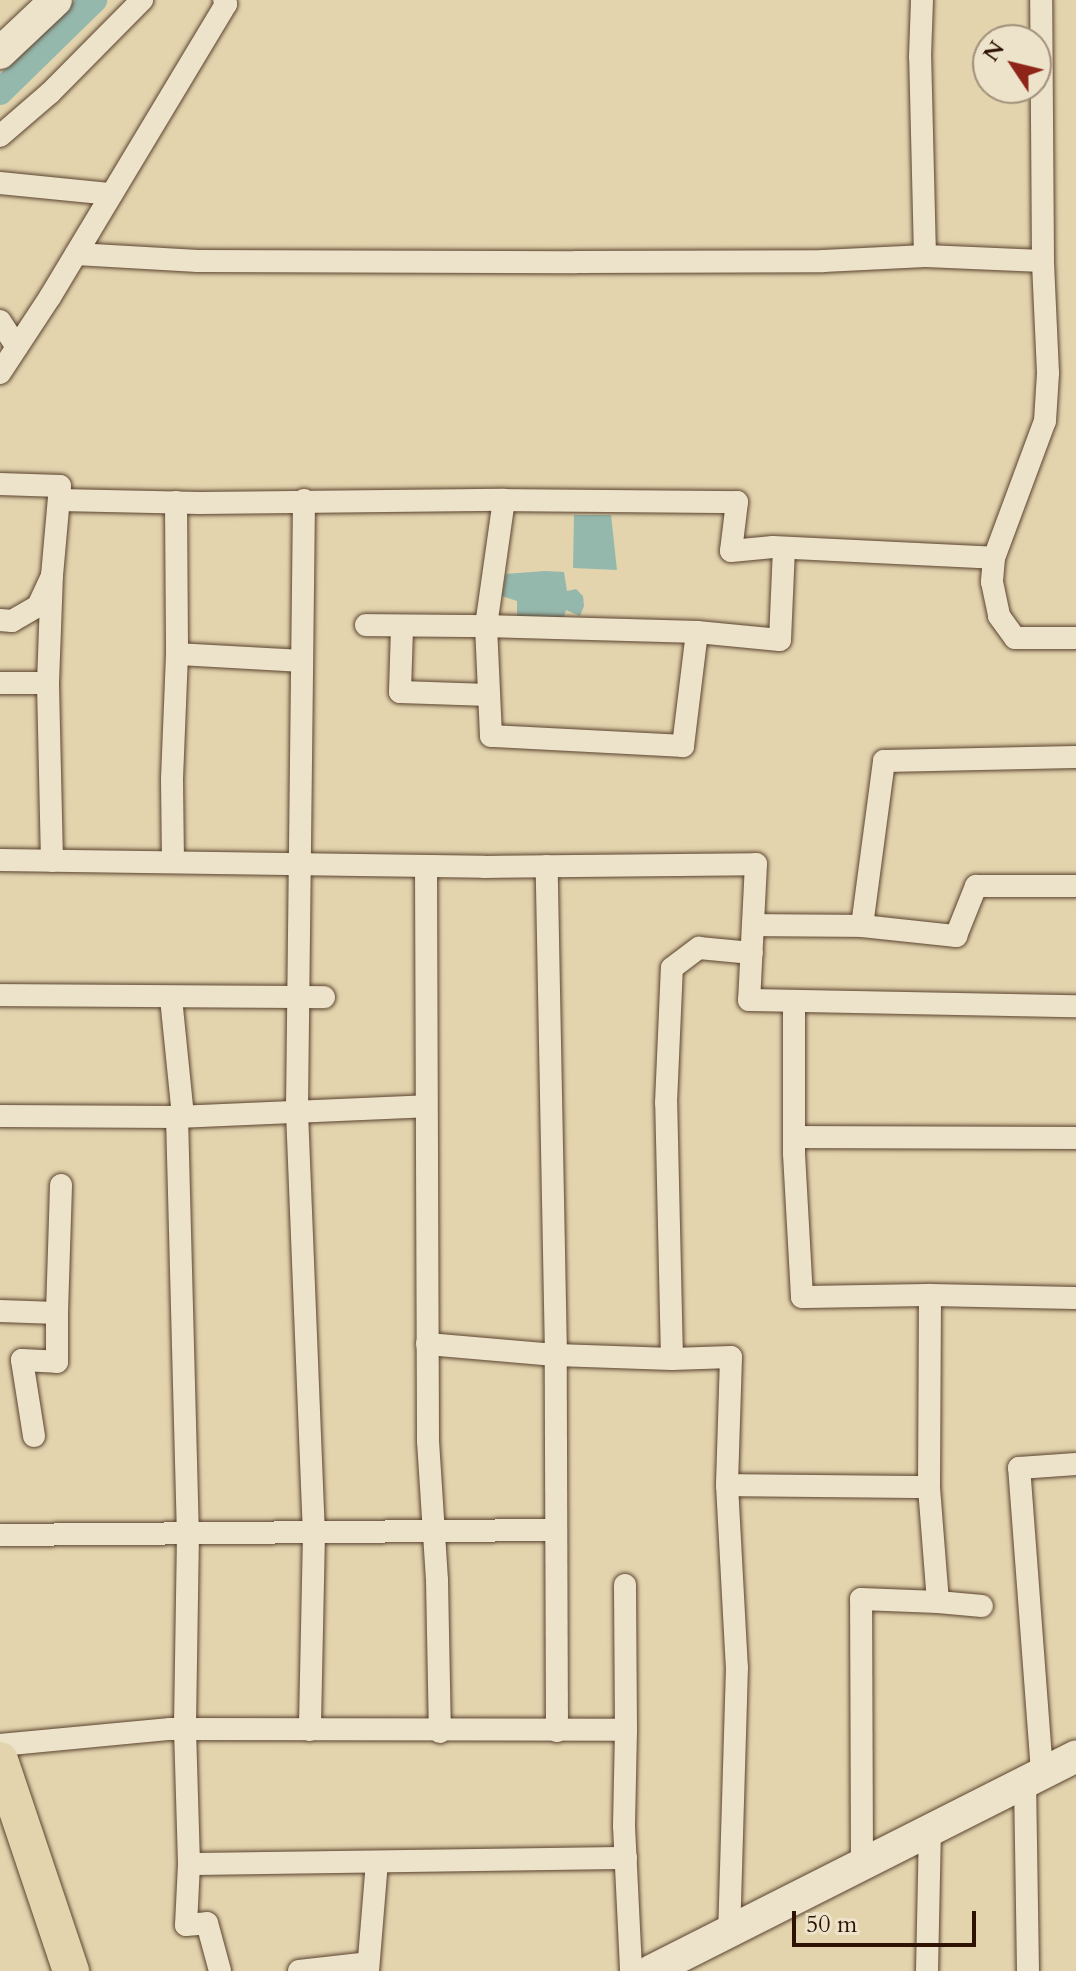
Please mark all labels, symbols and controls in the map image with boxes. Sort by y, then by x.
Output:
north arrow [972,24,1052,104]
text: N [976,35,1012,68]
scale bar [796,1895,980,1945]
text: 50 m [806,1908,857,1941]

